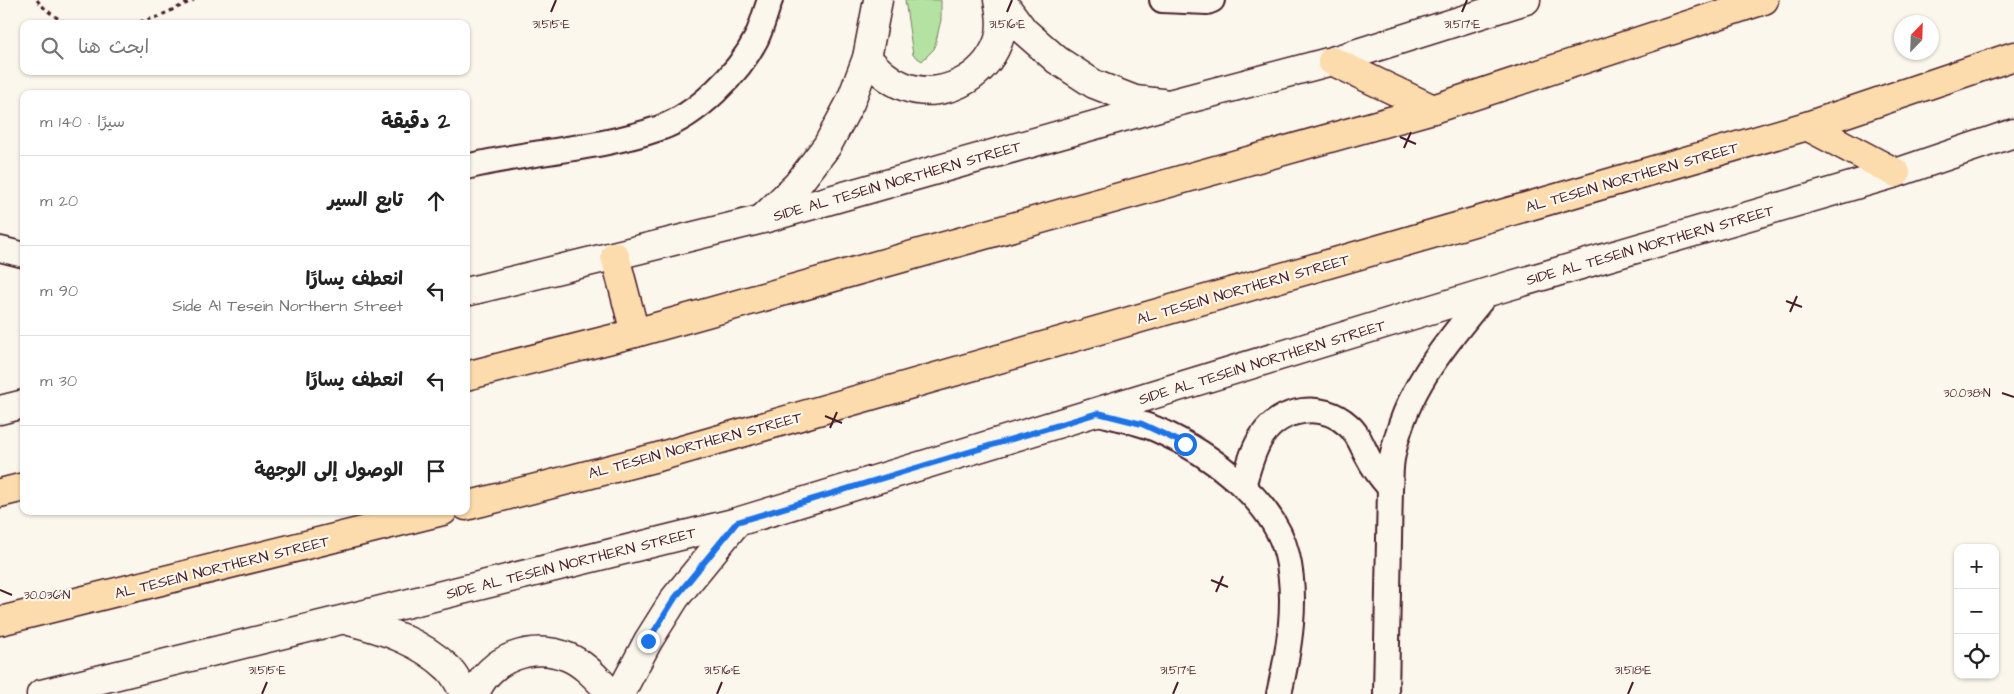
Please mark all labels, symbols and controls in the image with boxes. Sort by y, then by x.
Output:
north arrow [1894,15,1939,60]
text: 31.515°E [532,16,570,33]
text: 31.516°E [989,16,1025,33]
text: 31.517°E [1444,16,1480,33]
search box [20,20,470,75]
icon: search [38,34,66,62]
text: ابحث هنا [78,34,149,61]
text: 2 دقيقة [381,107,450,136]
text: سيرًا · 140 m [40,111,125,133]
street label: SIDE AL TESEIN NORTHERN STREET [771,136,1024,227]
street label: AL TESEIN NORTHERN STREET [1523,137,1742,218]
text: تابع السير [328,187,403,214]
icon: ahead [422,187,450,215]
text: 20 m [40,190,78,212]
street label: SIDE AL TESEIN NORTHERN STREET [1524,200,1777,291]
street label: AL TESEIN NORTHERN STREET [1134,249,1353,330]
text: انعطف يسارًا [306,266,403,293]
icon: left [422,277,450,305]
text: 90 m [40,280,78,302]
text: Side Al Tesein Northern Street [172,295,403,317]
street label: SIDE AL TESEIN NORTHERN STREET [1136,315,1389,410]
text: انعطف يسارًا [306,367,403,394]
icon: left [422,367,450,395]
text: 30 m [40,370,77,392]
text: 30.038°N [1944,385,1991,402]
street label: AL TESEIN NORTHERN STREET [586,407,805,484]
route start [1174,433,1197,456]
text: الوصول إلى الوجهة [254,457,403,484]
icon: arrive [422,457,450,485]
street label: SIDE AL TESEIN NORTHERN STREET [444,522,699,605]
street label: AL TESEIN NORTHERN STREET [112,530,332,604]
map controls [1954,544,1999,679]
button: + [1954,544,1999,589]
text: 30.036°N [24,587,71,604]
button: − [1954,589,1999,634]
route end [637,630,660,653]
button: locate [1954,634,1999,679]
text: 31.515°E [248,662,286,679]
text: 31.516°E [704,662,740,679]
text: 31.517°E [1160,662,1196,679]
text: 31.518°E [1615,662,1651,679]

